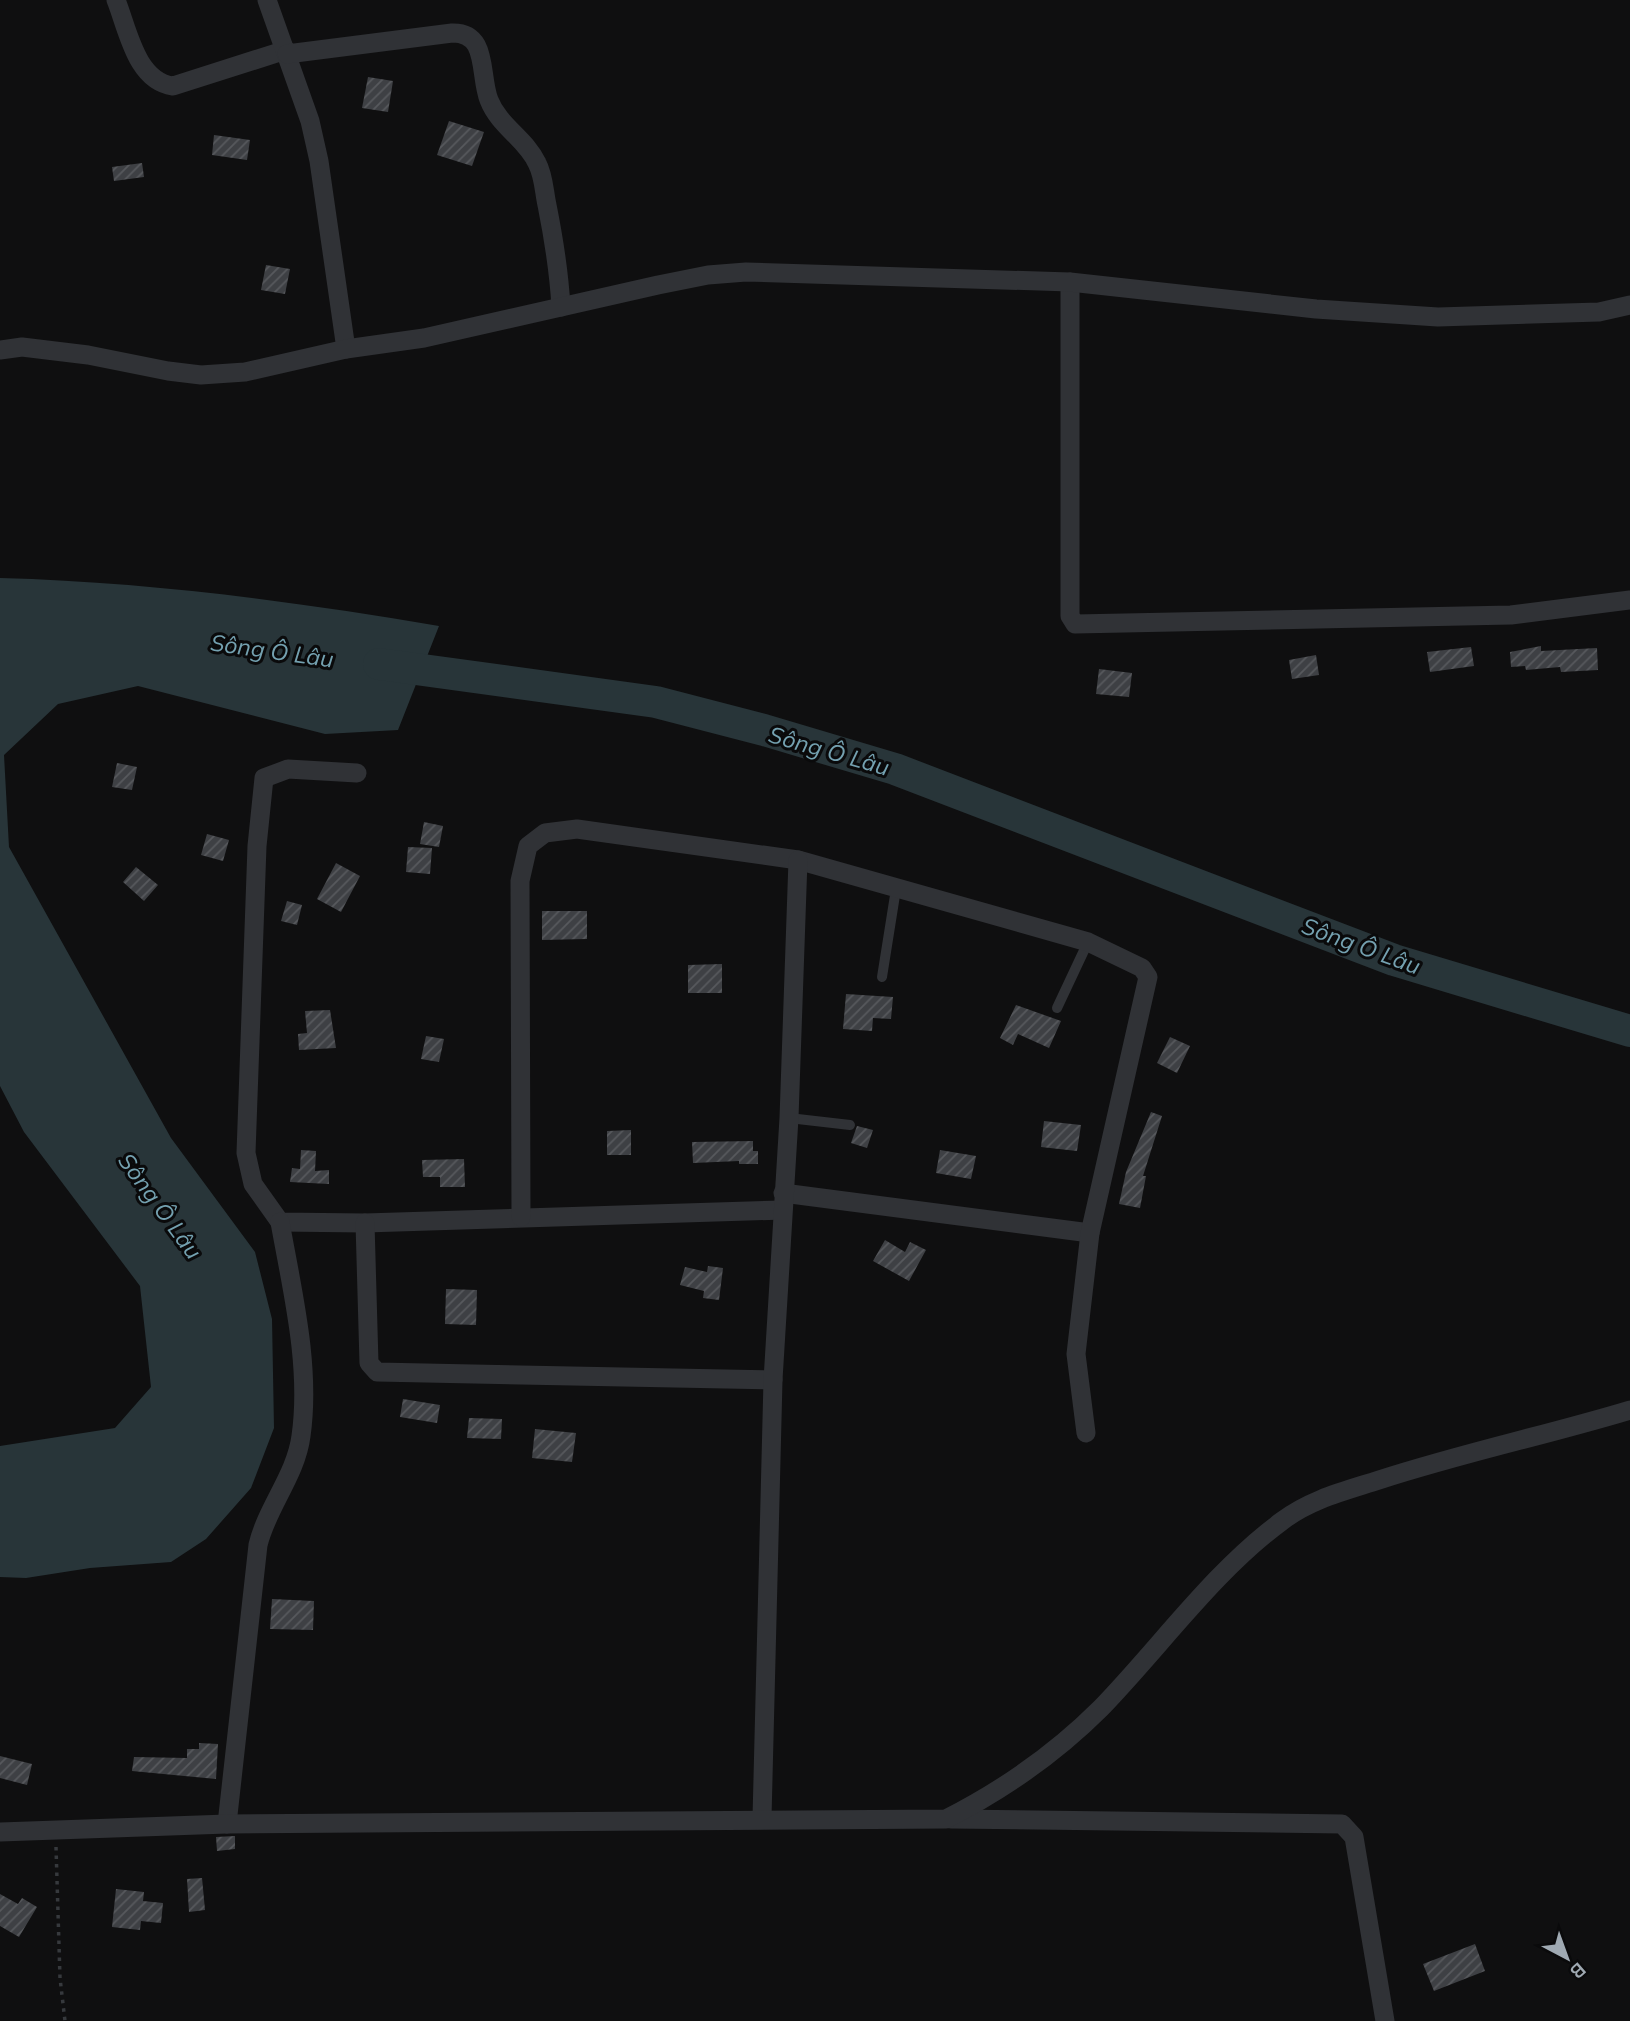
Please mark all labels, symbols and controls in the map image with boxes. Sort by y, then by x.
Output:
water label: Sông Ô Lâu [209,628,336,674]
water label: Sông Ô Lâu [765,719,893,782]
water label: Sông Ô Lâu [1298,911,1424,980]
water label: Sông Ô Lâu [112,1147,209,1264]
north arrow [1532,1923,1602,1993]
text: B [1565,1957,1591,1984]

